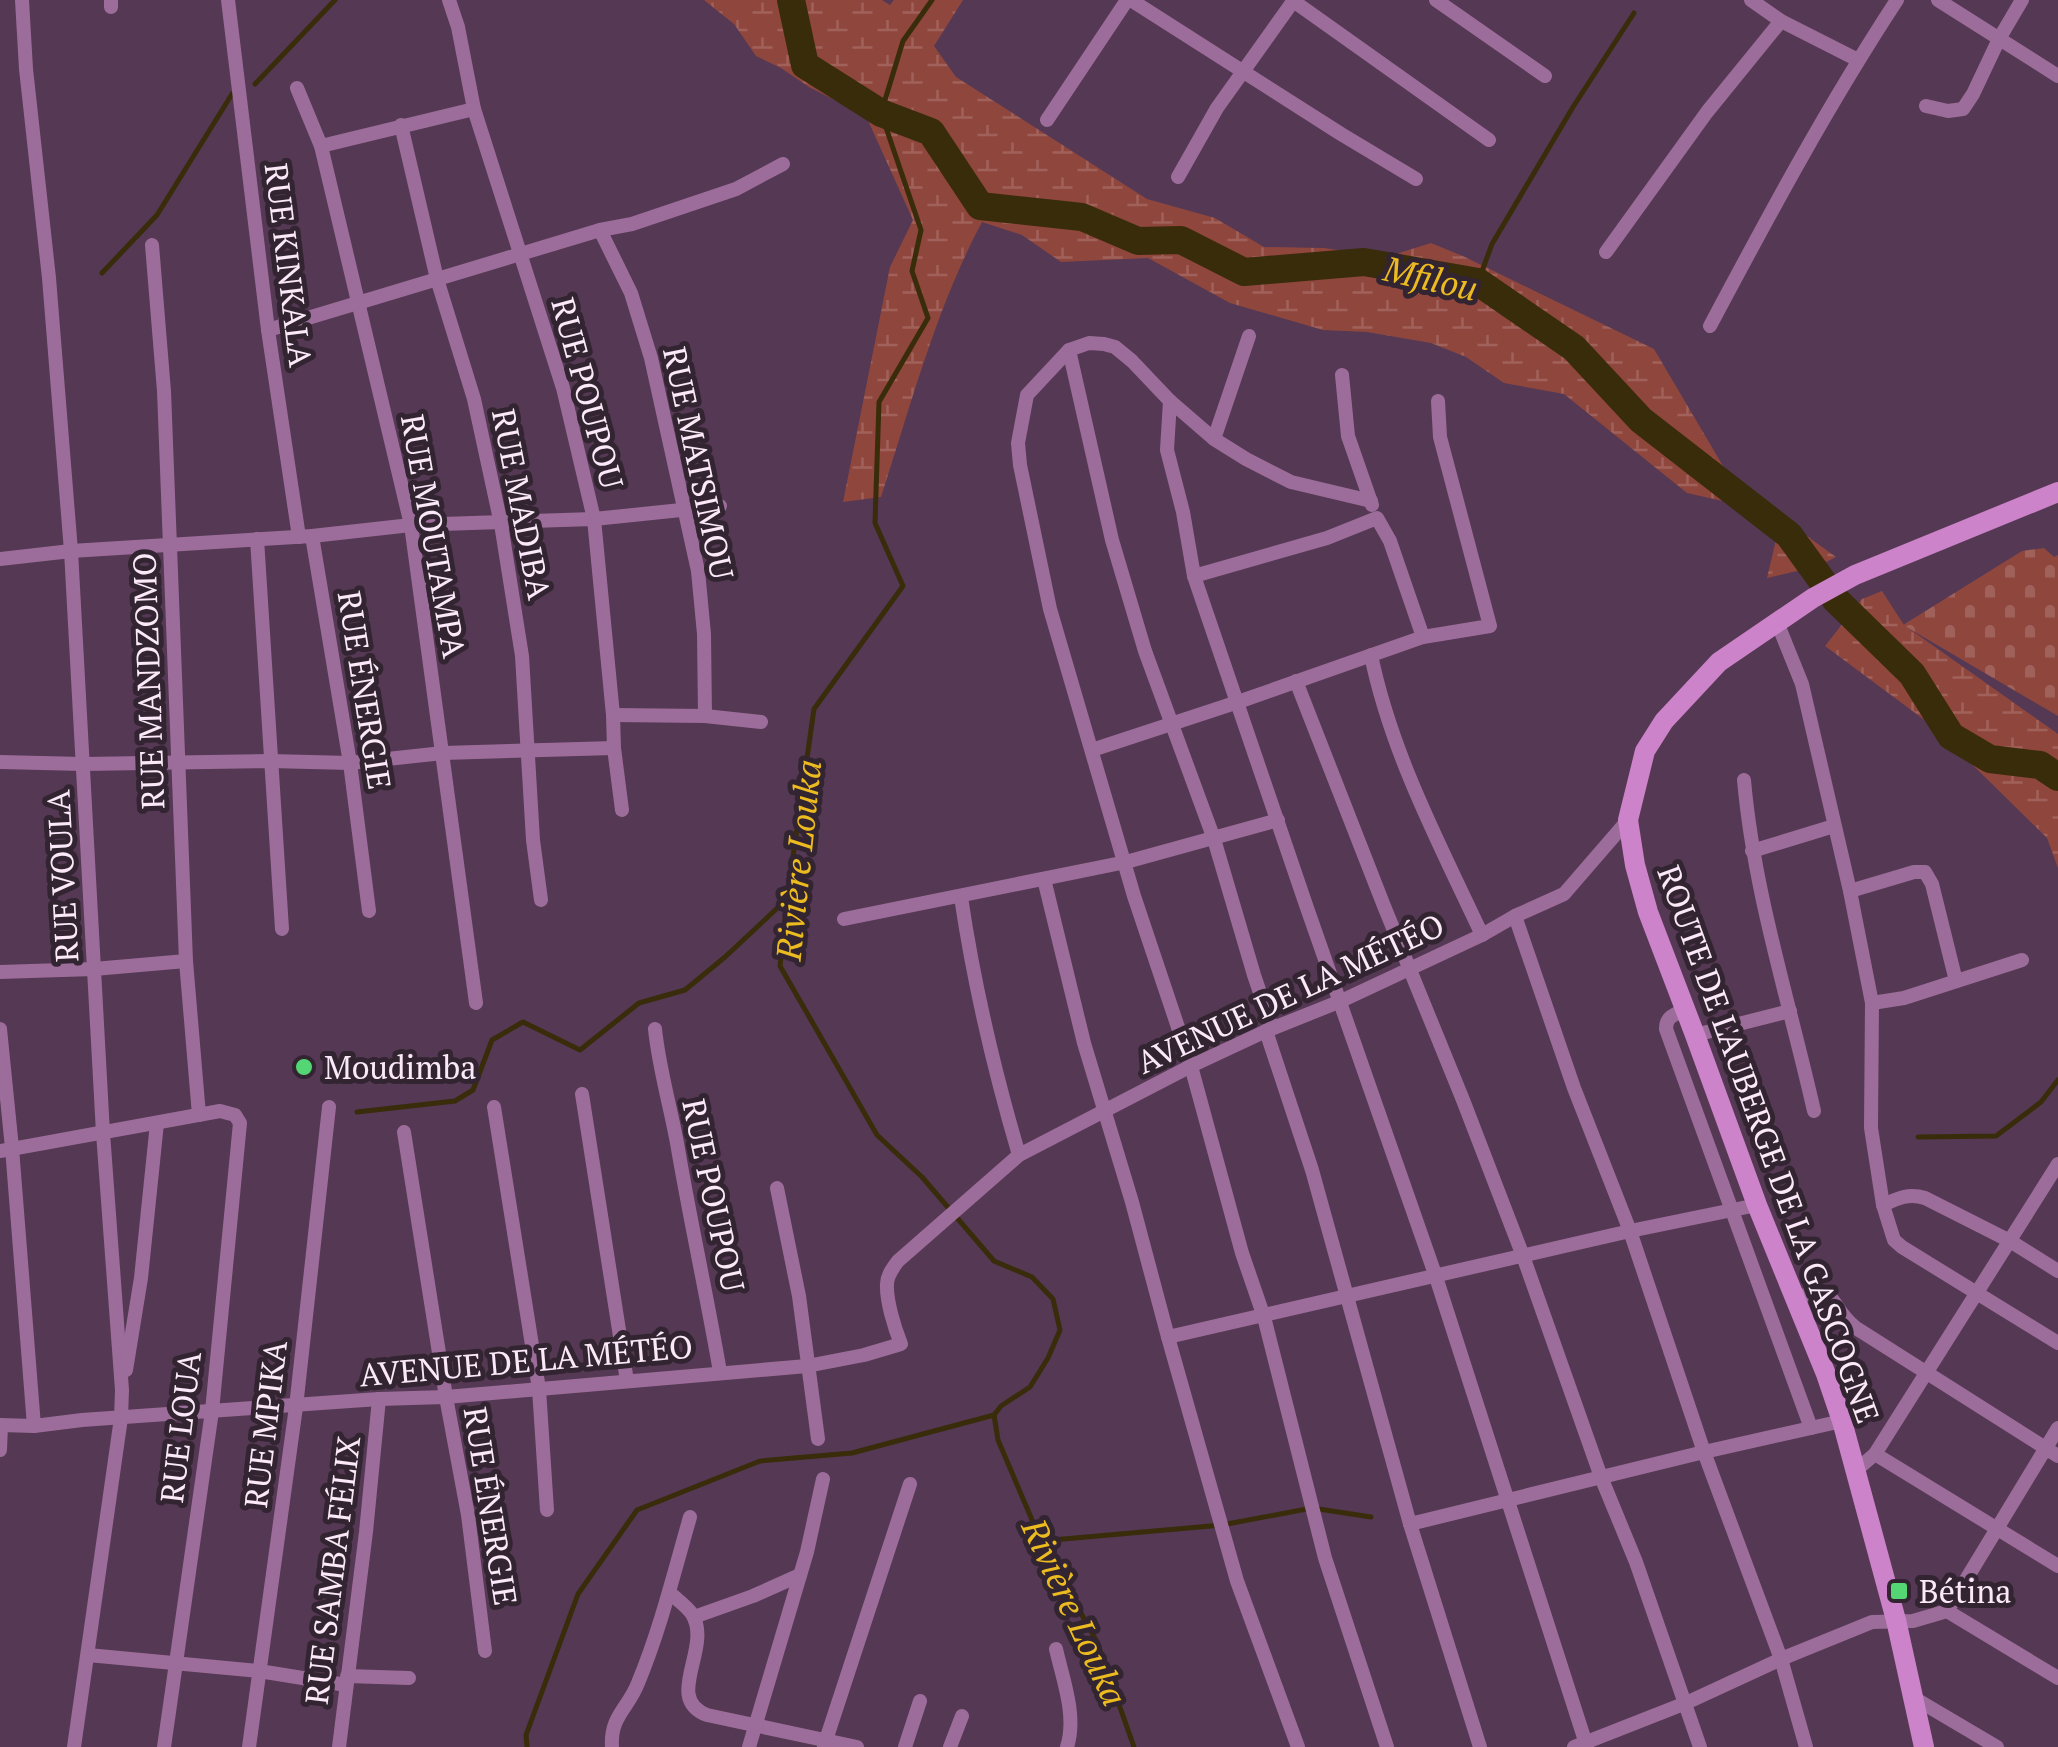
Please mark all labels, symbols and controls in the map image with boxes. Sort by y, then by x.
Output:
street label: RUE KINKALA [256,161,322,369]
water label: Mfilou [1379,245,1482,311]
street label: RUE POUPOU [542,293,634,493]
street label: RUE MATSIMOU [654,343,744,583]
street label: RUE MADIBA [483,405,561,603]
street label: RUE MOUTAMPA [392,411,476,661]
street label: RUE MANDZOMO [123,552,173,810]
street label: RUE ÉNERGIE [329,588,401,792]
water label: Rivière Louka [764,757,831,964]
street label: RUE VOULA [37,789,87,963]
street label: ROUTE DE L'AUBERGE DE LA GASCOGNE [1648,859,1890,1429]
street label: AVENUE DE LA MÉTÉO [1130,903,1450,1083]
place label: Moudimba [324,1046,476,1088]
marker: Moudimba [293,1056,315,1078]
street label: RUE POUPOU [673,1095,755,1296]
street label: AVENUE DE LA MÉTÉO [358,1325,694,1395]
street label: RUE MPIKA [234,1338,296,1510]
street label: RUE LOUA [150,1349,210,1505]
street label: RUE ÉNERGIE [455,1404,527,1608]
street label: RUE SAMBA FÉLIX [295,1433,369,1707]
water label: Rivière Louka [1011,1510,1138,1713]
place label: Bétina [1919,1570,2011,1612]
marker: Bétina [1888,1580,1910,1602]

